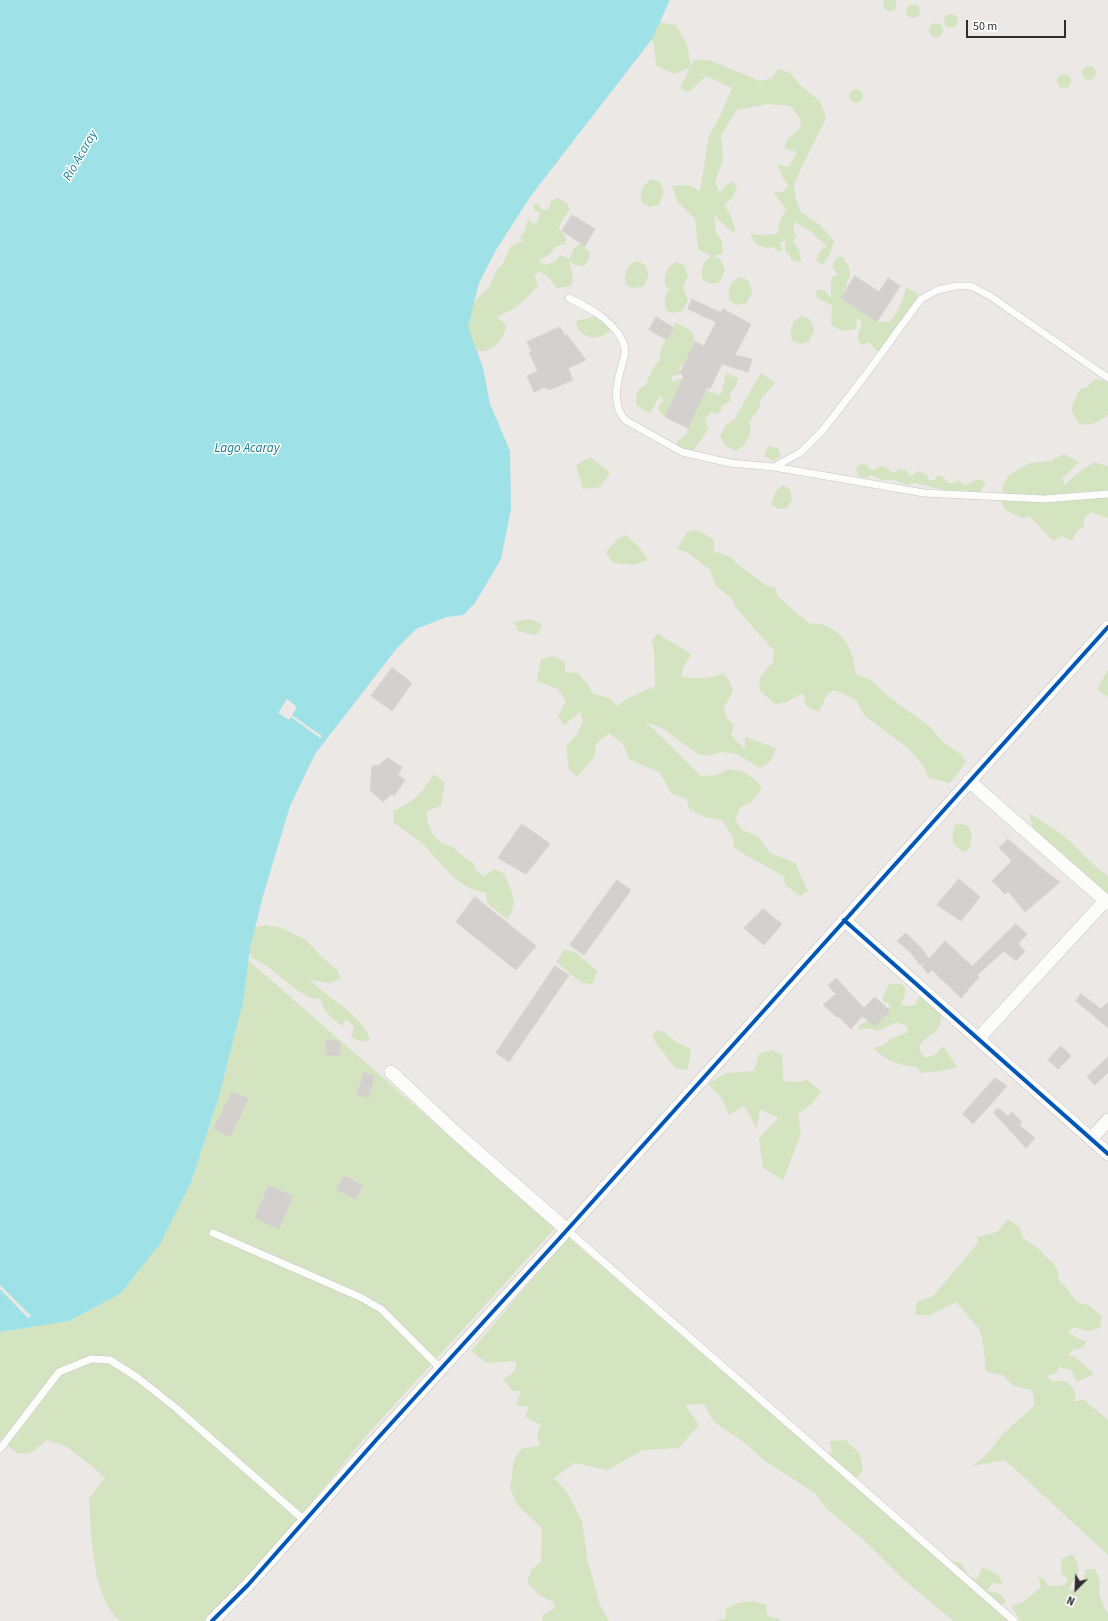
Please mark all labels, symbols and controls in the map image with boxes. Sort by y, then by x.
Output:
scale bar [968,12,1068,38]
text: 50 m [973,18,997,35]
water label: Río Acaray [60,128,102,184]
water label: Lago Acaray [214,441,280,457]
north arrow [1056,1569,1096,1609]
text: N [1065,1592,1077,1609]

